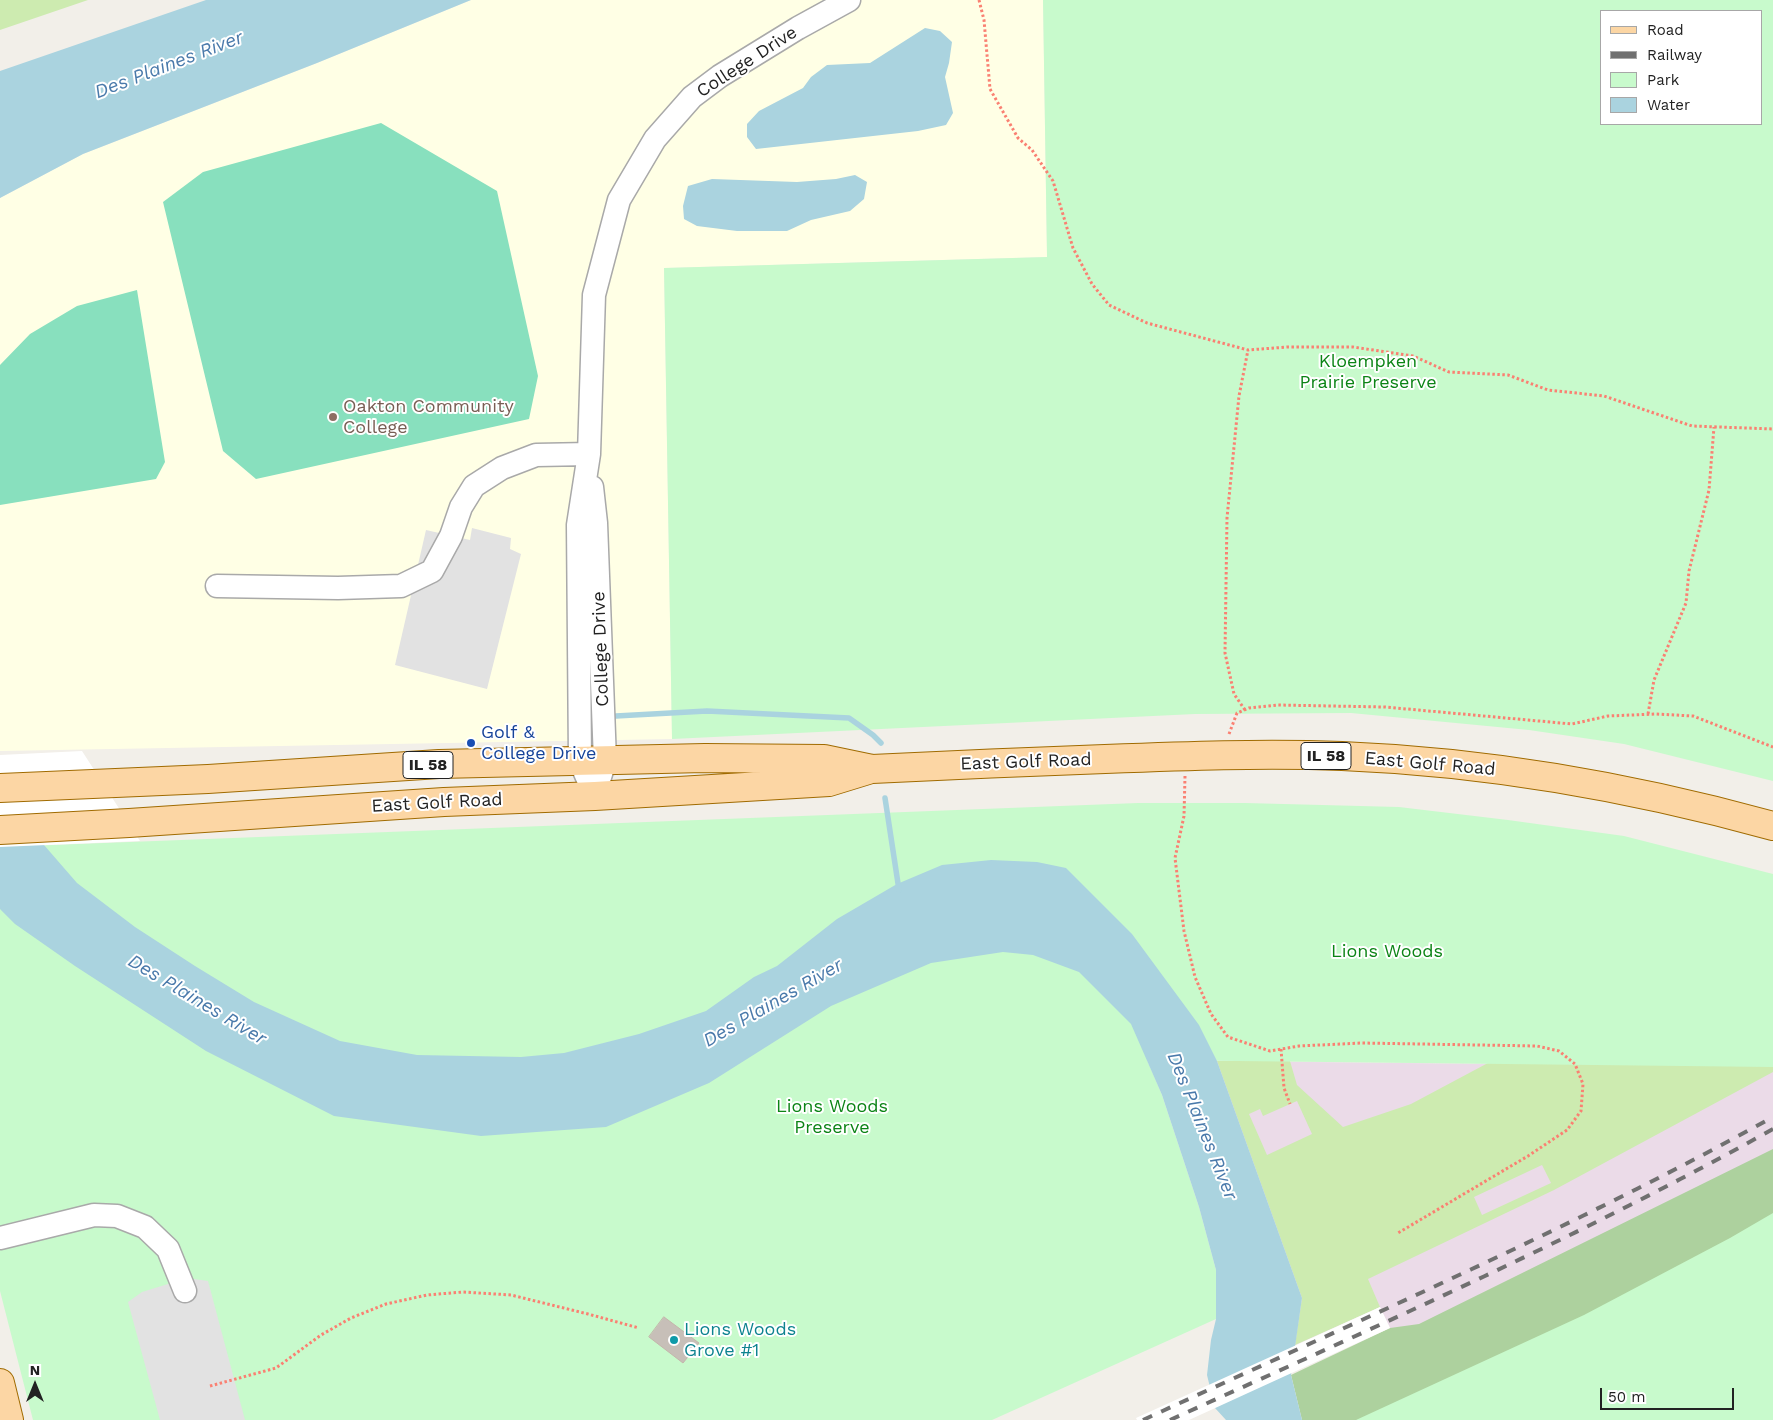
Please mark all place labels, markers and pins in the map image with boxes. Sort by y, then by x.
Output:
place label: Oakton Community College [343,396,514,438]
marker: Oakton Community College [327,411,339,423]
place label: Golf & College Drive [481,722,596,764]
marker: Golf & College Drive [465,737,477,749]
place label: Lions Woods Grove #1 [684,1319,796,1362]
marker: Lions Woods Grove #1 [668,1334,680,1346]

